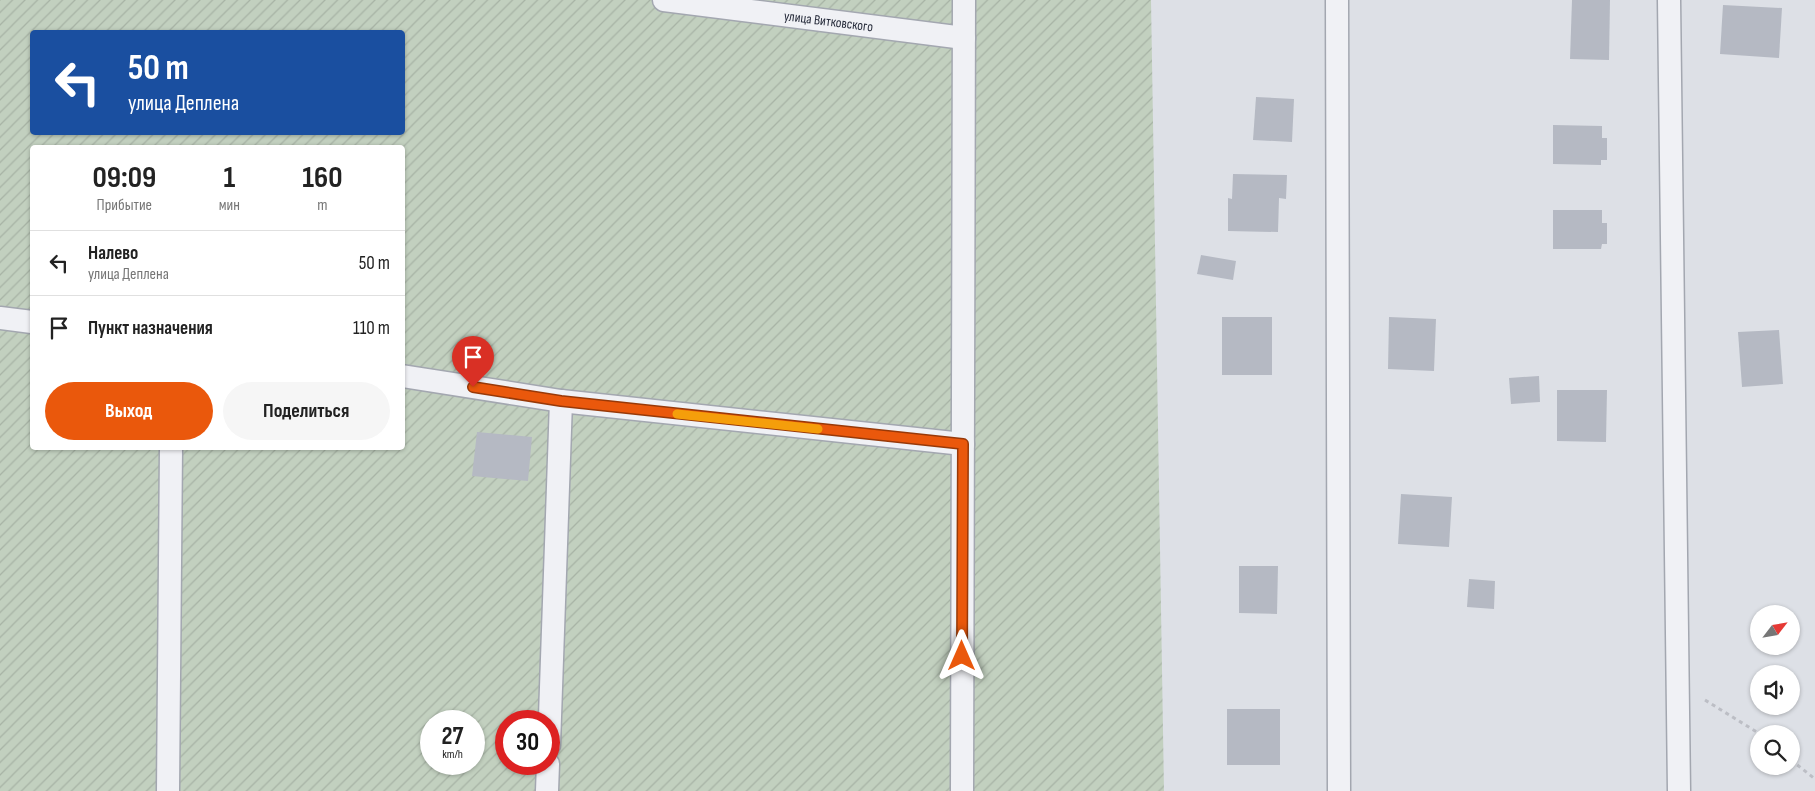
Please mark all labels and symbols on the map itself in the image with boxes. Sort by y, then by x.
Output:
street label: улица Витковского [783,7,874,35]
pin [452,336,494,387]
north arrow [1750,605,1800,655]
position arrow [935,629,987,681]
speed limit sign: 30 [495,710,560,775]

